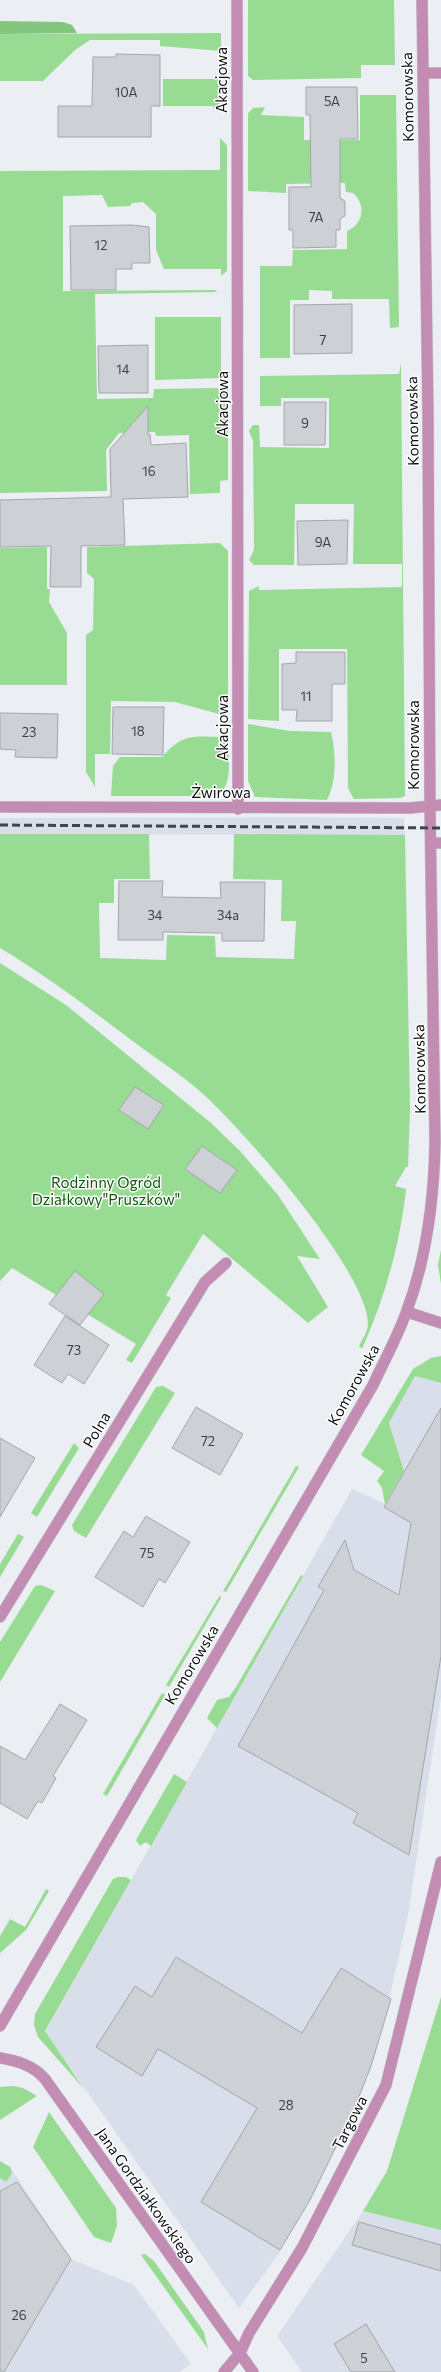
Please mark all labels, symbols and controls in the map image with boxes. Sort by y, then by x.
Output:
street label: Akacjowa [212,47,230,113]
street label: Komorowska [397,52,417,142]
house number: 10A [115,84,137,100]
house number: 5A [324,93,340,109]
house number: 7A [309,209,323,225]
house number: 12 [95,237,107,253]
house number: 7 [320,332,327,348]
house number: 14 [116,361,130,377]
street label: Akacjowa [213,371,231,437]
street label: Komorowska [402,376,422,466]
house number: 9 [301,415,309,431]
house number: 16 [142,463,156,479]
house number: 9A [315,534,331,550]
house number: 11 [300,688,312,704]
street label: Akacjowa [213,695,231,761]
street label: Komorowska [404,700,422,790]
house number: 18 [131,723,145,739]
house number: 23 [22,724,36,740]
street label: Żwirowa [191,783,251,801]
house number: 34 [147,907,163,923]
house number: 34a [217,907,239,923]
street label: Komorowska [409,1024,429,1114]
park label: Rodzinny Ogród Działkowy"Pruszków" [32,1173,180,1208]
street label: Komorowska [323,1341,383,1428]
house number: 73 [67,1342,81,1358]
street label: Polna [79,1408,114,1451]
house number: 72 [201,1433,215,1449]
house number: 75 [140,1545,154,1561]
street label: Komorowska [160,1621,222,1708]
street label: Targowa [328,2092,370,2153]
house number: 28 [278,2097,294,2113]
street label: Jana Gordziałkowskiego [93,2124,201,2267]
house number: 26 [11,2307,27,2323]
house number: 5 [360,2350,368,2366]

